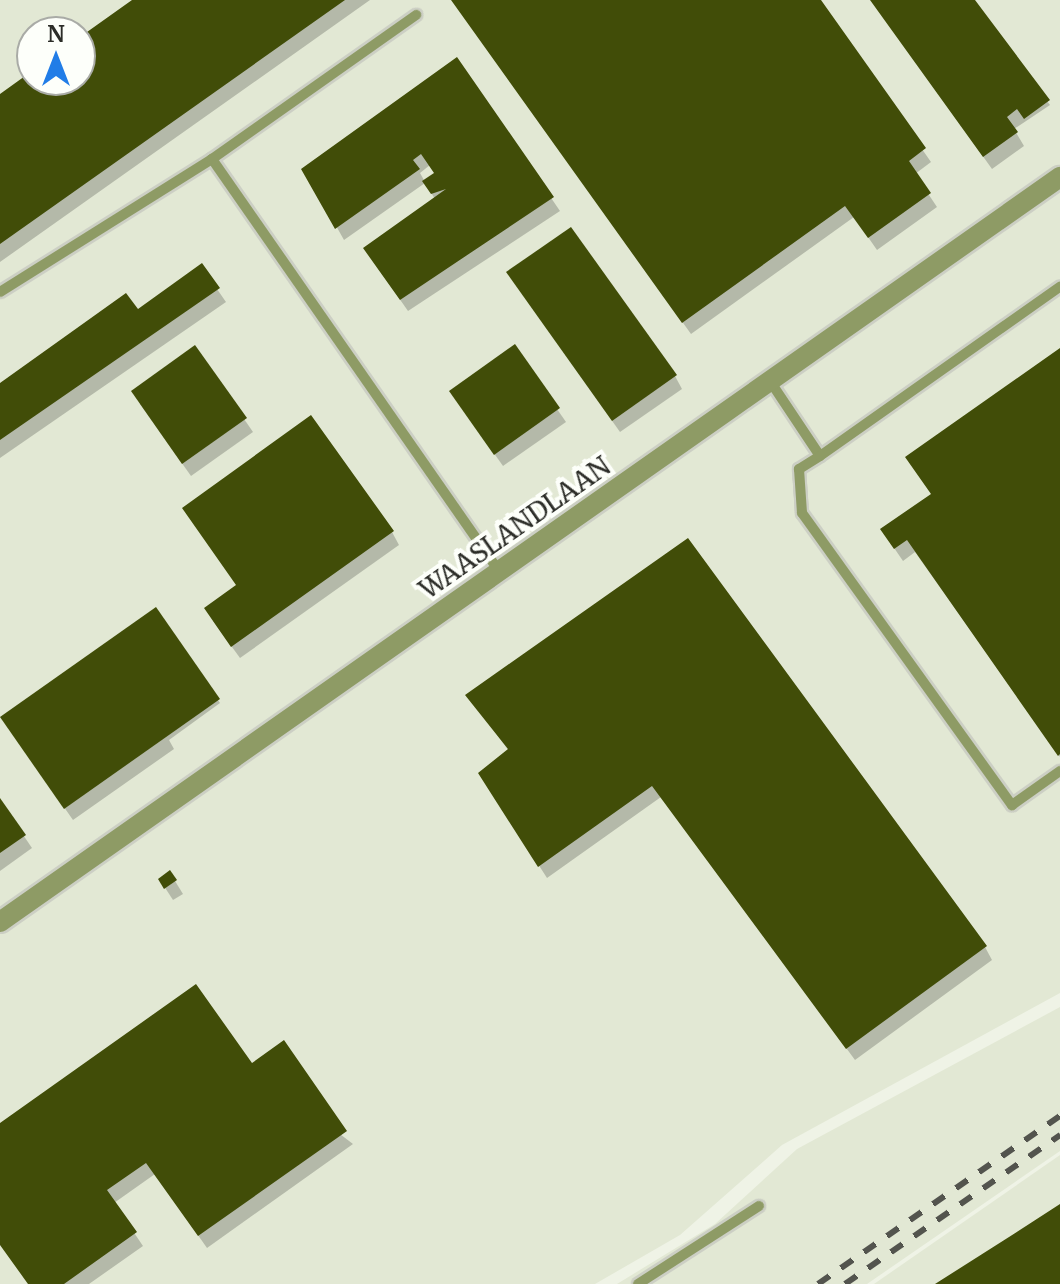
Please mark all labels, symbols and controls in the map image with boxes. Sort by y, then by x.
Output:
north arrow [16,16,96,96]
text: N [47,20,65,48]
street label: WAASLANDLAAN [414,451,616,605]

